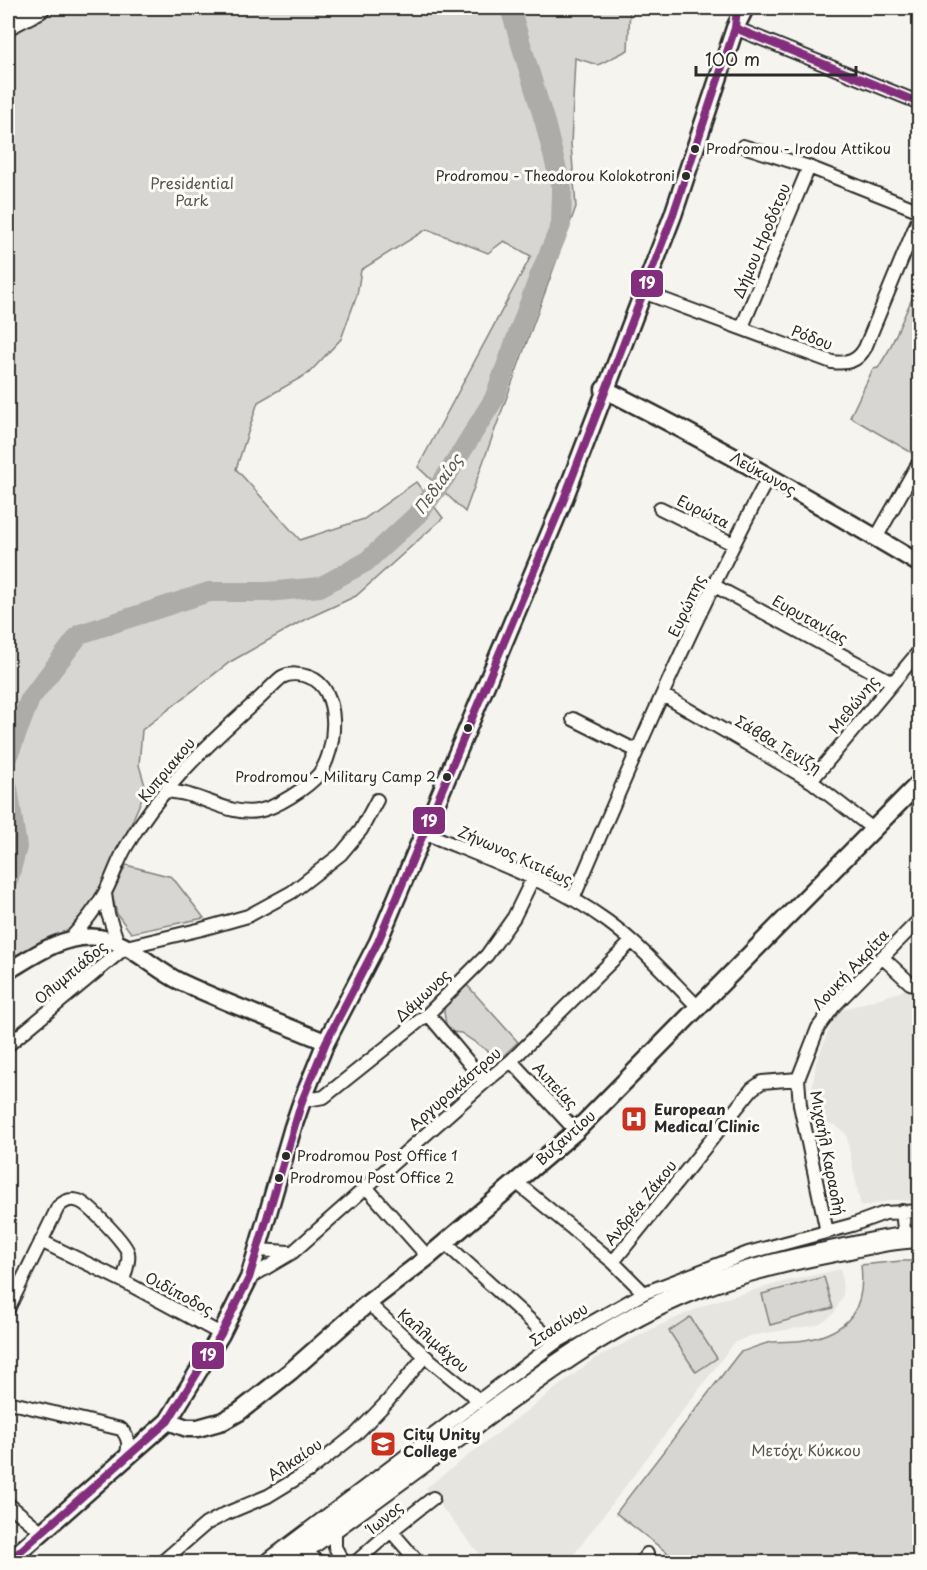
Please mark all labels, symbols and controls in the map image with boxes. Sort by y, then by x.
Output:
scale bar [696,39,856,77]
text: 100 m [705,45,760,72]
place label: Prodromou - Irodou Attikou [706,138,891,159]
marker: Prodromou - Irodou Attikou [689,143,701,155]
place label: Prodromou - Theodorou Kolokotroni [436,165,675,186]
marker: Prodromou - Theodorou Kolokotroni [680,170,692,182]
park label: Presidential Park [150,171,234,211]
street label: Δήμου Ηροδότου [726,179,795,301]
line badge: 19 [630,269,664,298]
text: 19 [638,270,656,294]
street label: Ρόδου [789,318,837,355]
street label: Λεύκωνος [727,445,801,500]
water label: Πεδιαίος [407,447,468,518]
street label: Ευρώτα [674,488,734,533]
street label: Ευρώπης [661,570,710,640]
street label: Ευρυτανίας [769,588,853,649]
street label: Μεθώνης [822,670,884,738]
street label: Σάββα Τενίζη [731,709,826,779]
unlabelled marker [462,722,474,734]
street label: Κυπριακου [132,732,200,806]
place label: Prodromou - Military Camp 2 [235,766,436,787]
marker: Prodromou - Military Camp 2 [441,771,453,783]
line badge: 19 [412,806,446,835]
text: 19 [420,808,438,832]
street label: Ζήνωνος Κιτιέως [455,819,577,890]
street label: Λουκή Ακρίτα [806,923,894,1015]
street label: Ολυμπιάδος [29,934,112,1009]
street label: Δάμωνος [389,963,455,1027]
street label: Αργυροκάστρου [403,1041,505,1135]
street label: Αιπείας [528,1056,584,1114]
street label: Μιχαήλ Καραολή [805,1088,852,1217]
place label: European Medical Clinic [654,1097,760,1137]
street label: Βυζαντίου [530,1104,600,1170]
hospital icon: European Medical Clinic [619,1104,649,1134]
place label: Prodromou Post Office 1 [297,1145,458,1166]
marker: Prodromou Post Office 1 [280,1150,292,1162]
street label: Ανδρέα Ζάκου [598,1154,682,1250]
place label: Prodromou Post Office 2 [290,1167,454,1188]
marker: Prodromou Post Office 2 [273,1172,285,1184]
street label: Οιδίποδος [141,1265,218,1320]
street label: Στασίνου [525,1296,592,1351]
street label: Καλλιμάχου [393,1302,475,1377]
line badge: 19 [191,1341,225,1370]
text: 19 [199,1342,217,1366]
place label: City Unity College [403,1422,481,1462]
school or university icon: City Unity College [368,1429,398,1459]
street label: Αλκαίου [262,1432,326,1486]
park label: Μετόχι Κύκκου [751,1438,861,1461]
street label: Ίωνος [359,1495,407,1540]

